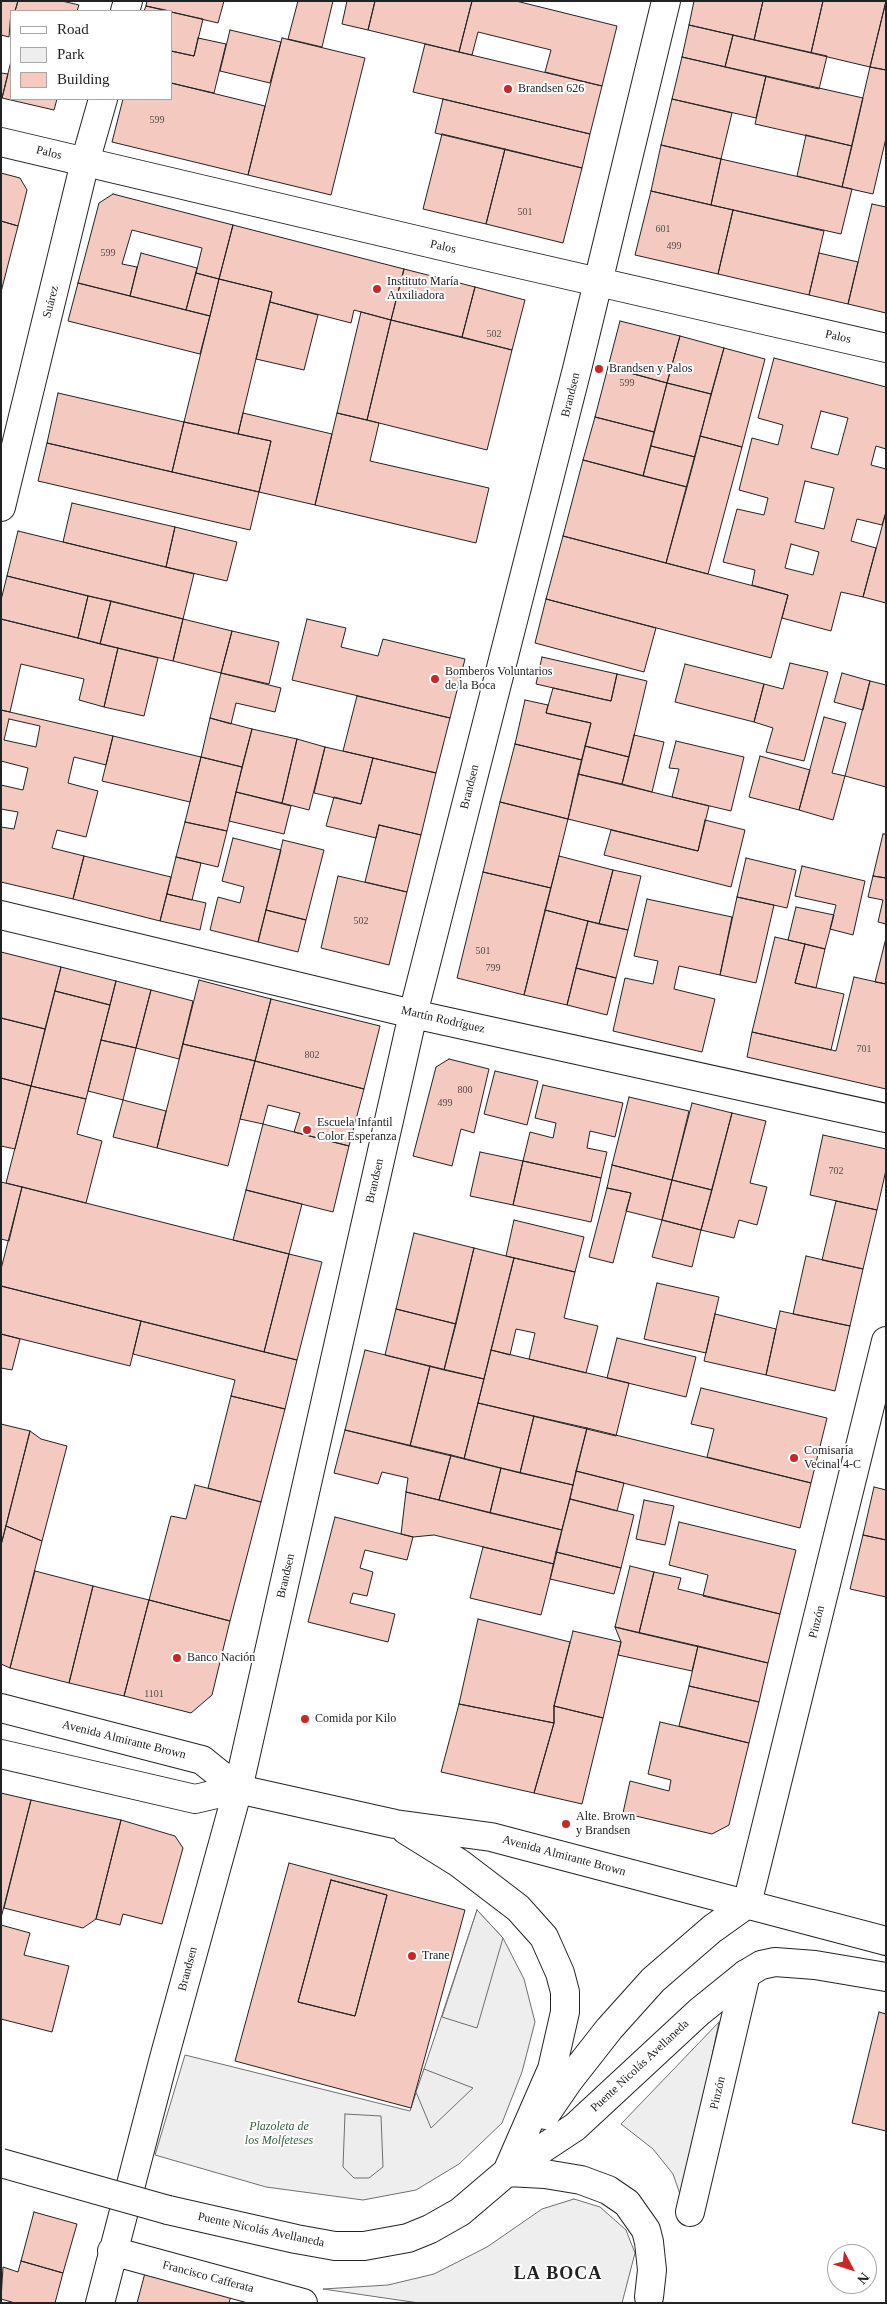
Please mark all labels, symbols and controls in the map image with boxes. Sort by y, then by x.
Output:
legend [10,10,172,100]
text: Road [57,21,89,37]
text: Park [57,46,85,62]
text: Building [57,71,110,87]
place label: Brandsen 626 [518,82,584,96]
marker: Brandsen 626 [502,83,514,95]
house number: 599 [150,114,164,126]
street label: Palos [35,143,63,163]
house number: 501 [518,206,532,218]
house number: 601 [656,223,670,235]
street label: Palos [429,237,457,257]
house number: 499 [666,240,682,252]
house number: 599 [100,247,116,259]
place label: Instituto María Auxiliadora [387,275,459,303]
marker: Instituto María Auxiliadora [371,283,383,295]
street label: Suárez [40,284,62,320]
street label: Palos [824,327,852,347]
house number: 502 [486,328,502,340]
place label: Brandsen y Palos [609,362,692,376]
marker: Brandsen y Palos [593,363,605,375]
street label: Brandsen [559,371,583,419]
house number: 599 [620,377,634,389]
place label: Bomberos Voluntarios de la Boca [445,665,552,693]
marker: Bomberos Voluntarios de la Boca [429,673,441,685]
street label: Brandsen [458,763,482,811]
house number: 502 [354,915,368,927]
house number: 501 [476,945,490,957]
house number: 799 [486,962,500,974]
street label: Martín Rodríguez [400,1003,486,1037]
house number: 701 [856,1043,872,1055]
house number: 802 [304,1049,320,1061]
house number: 800 [458,1084,472,1096]
house number: 499 [438,1097,452,1109]
place label: Escuela Infantil Color Esperanza [317,1116,397,1144]
marker: Escuela Infantil Color Esperanza [301,1124,313,1136]
street label: Brandsen [363,1157,387,1205]
house number: 702 [828,1165,844,1177]
place label: Comisaría Vecinal 4-C [804,1444,861,1472]
marker: Comisaría Vecinal 4-C [788,1452,800,1464]
street label: Brandsen [274,1552,298,1600]
street label: Pinzón [806,1604,828,1640]
place label: Banco Nación [187,1651,255,1665]
marker: Banco Nación [171,1652,183,1664]
house number: 1101 [144,1688,164,1700]
place label: Comida por Kilo [315,1712,396,1726]
marker: Comida por Kilo [299,1713,311,1725]
street label: Avenida Almirante Brown [61,1718,187,1762]
place label: Alte. Brown y Brandsen [576,1810,635,1838]
marker: Alte. Brown y Brandsen [560,1818,572,1830]
street label: Avenida Almirante Brown [501,1833,627,1879]
street label: Brandsen [175,1945,201,1993]
place label: Trane [422,1949,450,1963]
marker: Trane [406,1950,418,1962]
street label: Puente Nicolás Avellaneda [588,2017,692,2115]
street label: Pinzón [707,2075,729,2111]
park label: Plazoleta de los Molfeteses [245,2120,313,2148]
street label: Puente Nicolás Avellaneda [196,2210,326,2250]
north arrow [827,2244,877,2294]
street label: Francisco Cafferata [161,2258,255,2296]
district label: LA BOCA [513,2263,603,2285]
text: N [854,2270,872,2287]

